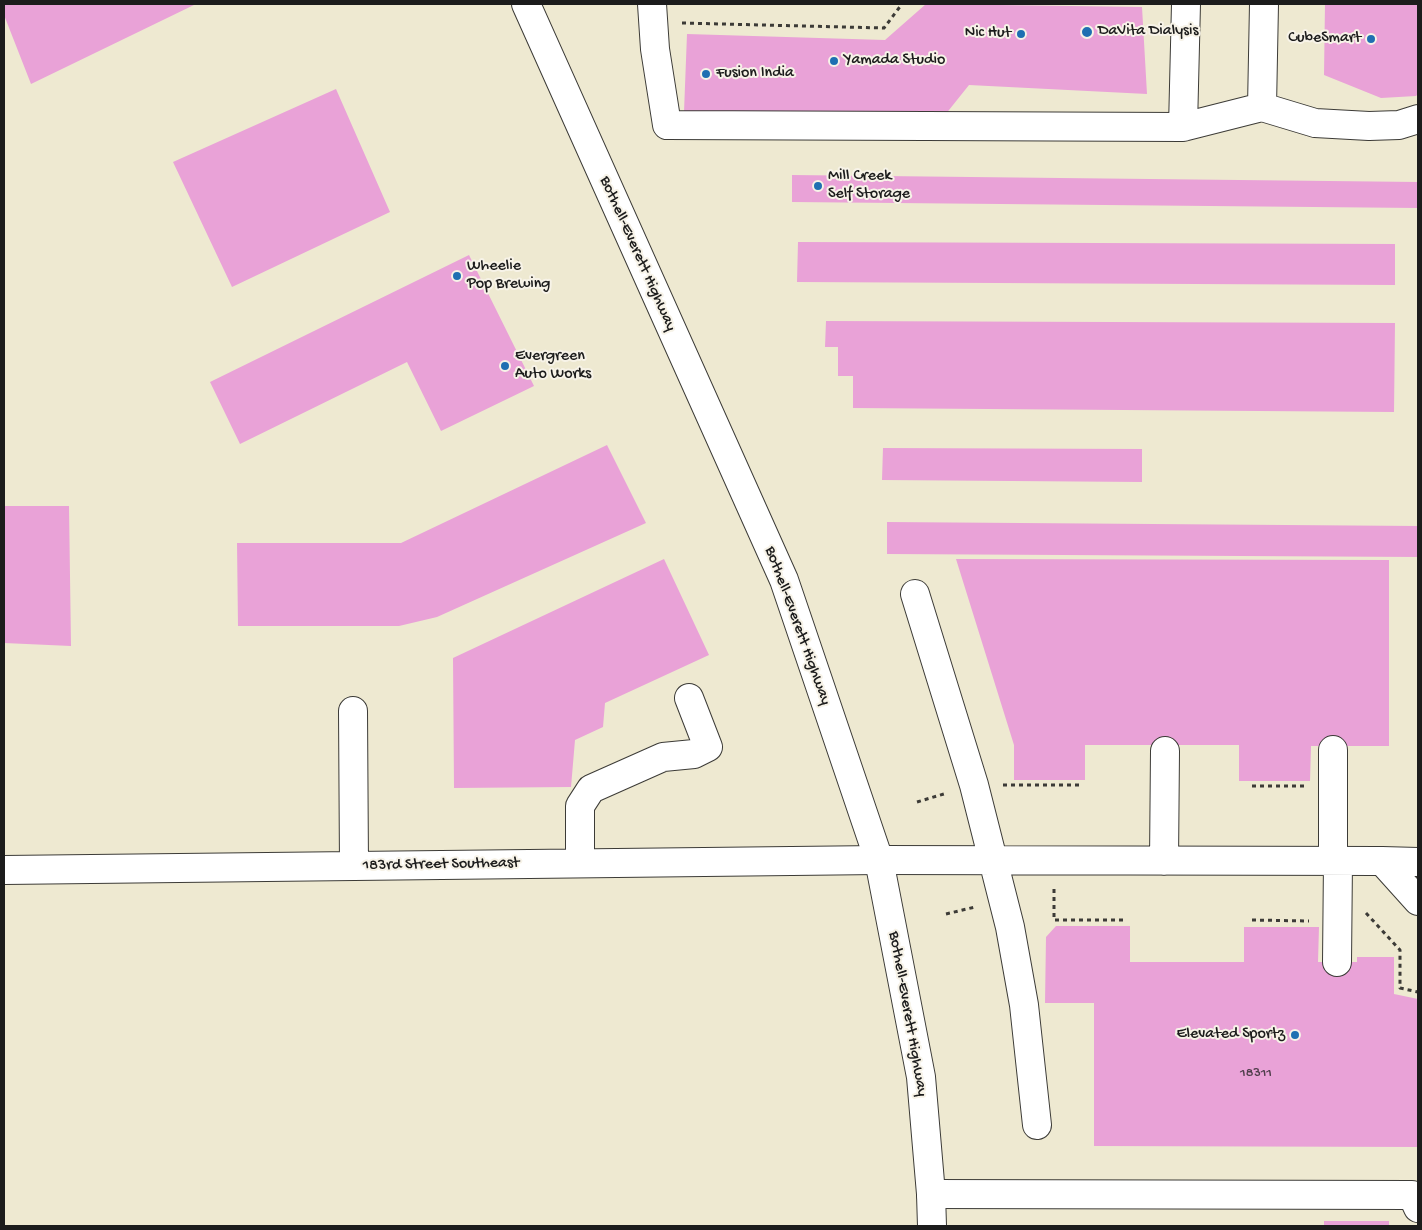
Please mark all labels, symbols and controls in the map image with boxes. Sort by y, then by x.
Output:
place label: DaVita Dialysis [1098,22,1198,42]
place label: Nic Hut [965,24,1011,44]
marker: DaVita Dialysis [1080,25,1094,39]
marker: Nic Hut [1015,28,1027,40]
place label: CubeSmart [1288,29,1361,49]
marker: CubeSmart [1365,33,1377,45]
place label: Yamada Studio [844,51,945,71]
marker: Yamada Studio [828,55,840,67]
place label: Fusion India [716,64,794,84]
marker: Fusion India [700,68,712,80]
place label: Mill Creek Self Storage [828,167,910,205]
street label: Bothell-Everett Highway [594,174,680,334]
marker: Mill Creek Self Storage [812,180,824,192]
place label: Wheelie Pop Brewing [467,257,550,295]
marker: Wheelie Pop Brewing [451,270,463,282]
place label: Evergreen Auto Works [515,347,591,385]
marker: Evergreen Auto Works [499,360,511,372]
street label: Bothell-Everett Highway [759,544,835,708]
street label: 183rd Street Southeast [362,854,520,876]
street label: Bothell-Everett Highway [883,930,931,1098]
place label: Elevated Sportz [1177,1025,1285,1045]
marker: Elevated Sportz [1289,1029,1301,1041]
house number: 18311 [1240,1066,1272,1082]

